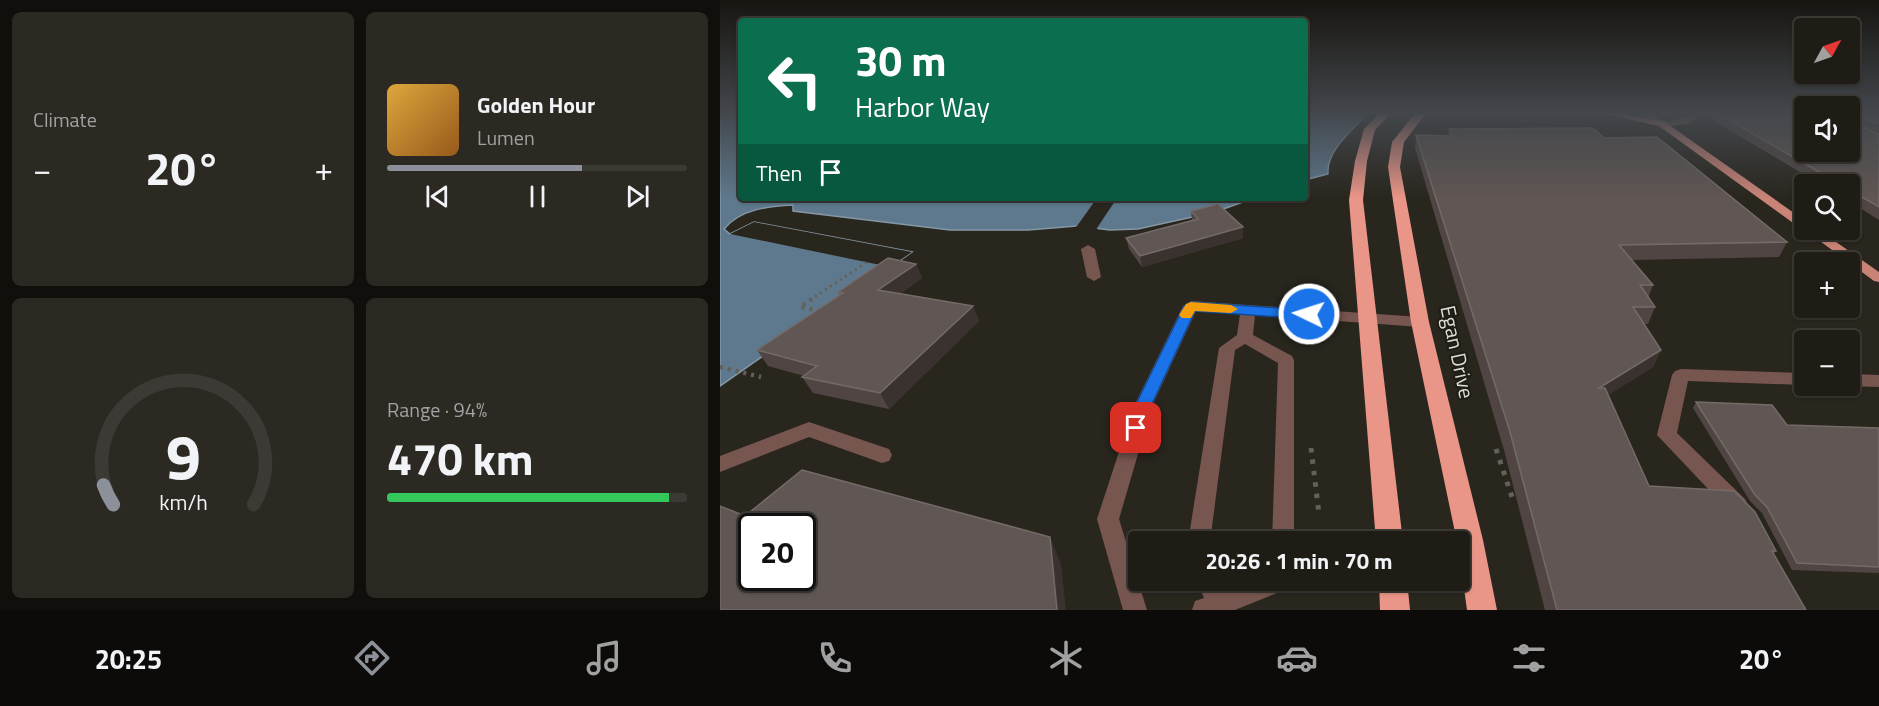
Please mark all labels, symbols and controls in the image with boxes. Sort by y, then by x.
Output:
north arrow [1794,18,1860,84]
map controls [1794,18,1860,396]
text: 30 m [855,28,947,92]
icon: left [756,42,834,120]
text: Harbor Way [855,86,990,127]
text: Golden Hour [477,88,595,122]
button: sound [1794,96,1860,162]
text: Climate [33,104,97,135]
text: Lumen [477,122,535,153]
text: 20° [145,134,221,202]
text: − [33,144,51,194]
text: + [315,144,333,194]
text: Then [756,156,802,190]
icon: arrive [814,156,847,189]
button: search [1794,174,1860,240]
icon: previous [421,180,454,213]
icon: pause [521,180,554,213]
icon: next [621,180,654,213]
button: + [1794,252,1860,318]
position arrow [1277,282,1341,346]
street label: Egan Drive [1433,302,1483,401]
button: − [1794,330,1860,396]
text: Range · 94% [387,394,487,425]
pin [1110,402,1161,453]
text: 9 [166,408,200,503]
icon: arrive [1119,411,1152,444]
text: 470 km [387,424,533,492]
text: km/h [159,486,207,518]
speed limit sign: 20 [738,513,816,591]
text: 20:26 · 1 min · 70 m [1206,544,1392,578]
icon: directions [351,637,393,679]
icon: music [583,637,625,679]
icon: phone [814,637,856,679]
icon: climate [1045,637,1087,679]
icon: car [1276,637,1318,679]
icon: filters [1508,637,1550,679]
text: 20:25 [95,638,162,679]
text: 20° [1739,638,1784,679]

